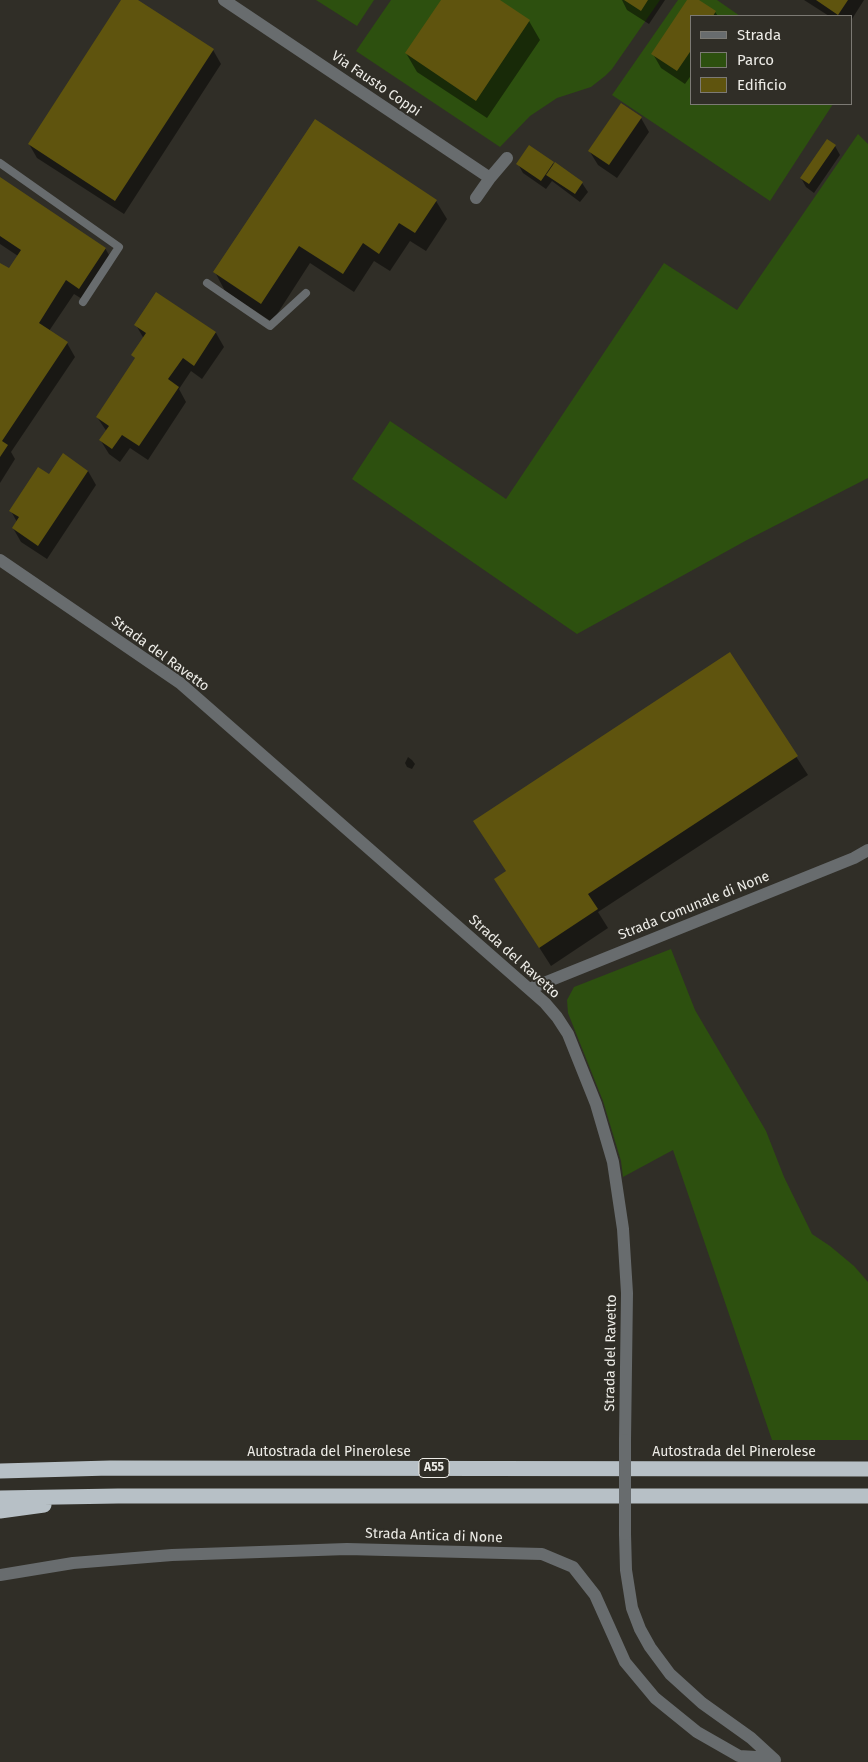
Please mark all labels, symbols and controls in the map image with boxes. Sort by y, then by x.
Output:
legend [690,15,853,105]
text: Strada [737,26,781,44]
street label: Via Fausto Coppi [328,48,424,120]
text: Parco [737,51,774,69]
text: Edificio [737,76,787,94]
street label: Strada del Ravetto [108,613,212,695]
street label: Strada Comunale di None [616,868,772,944]
street label: Strada del Ravetto [465,912,563,1002]
street label: Strada del Ravetto [602,1294,620,1412]
street label: Autostrada del Pinerolese [247,1444,411,1460]
street label: Autostrada del Pinerolese [652,1444,816,1460]
road number: A55 [419,1459,449,1478]
street label: Strada Antica di None [365,1525,503,1547]

